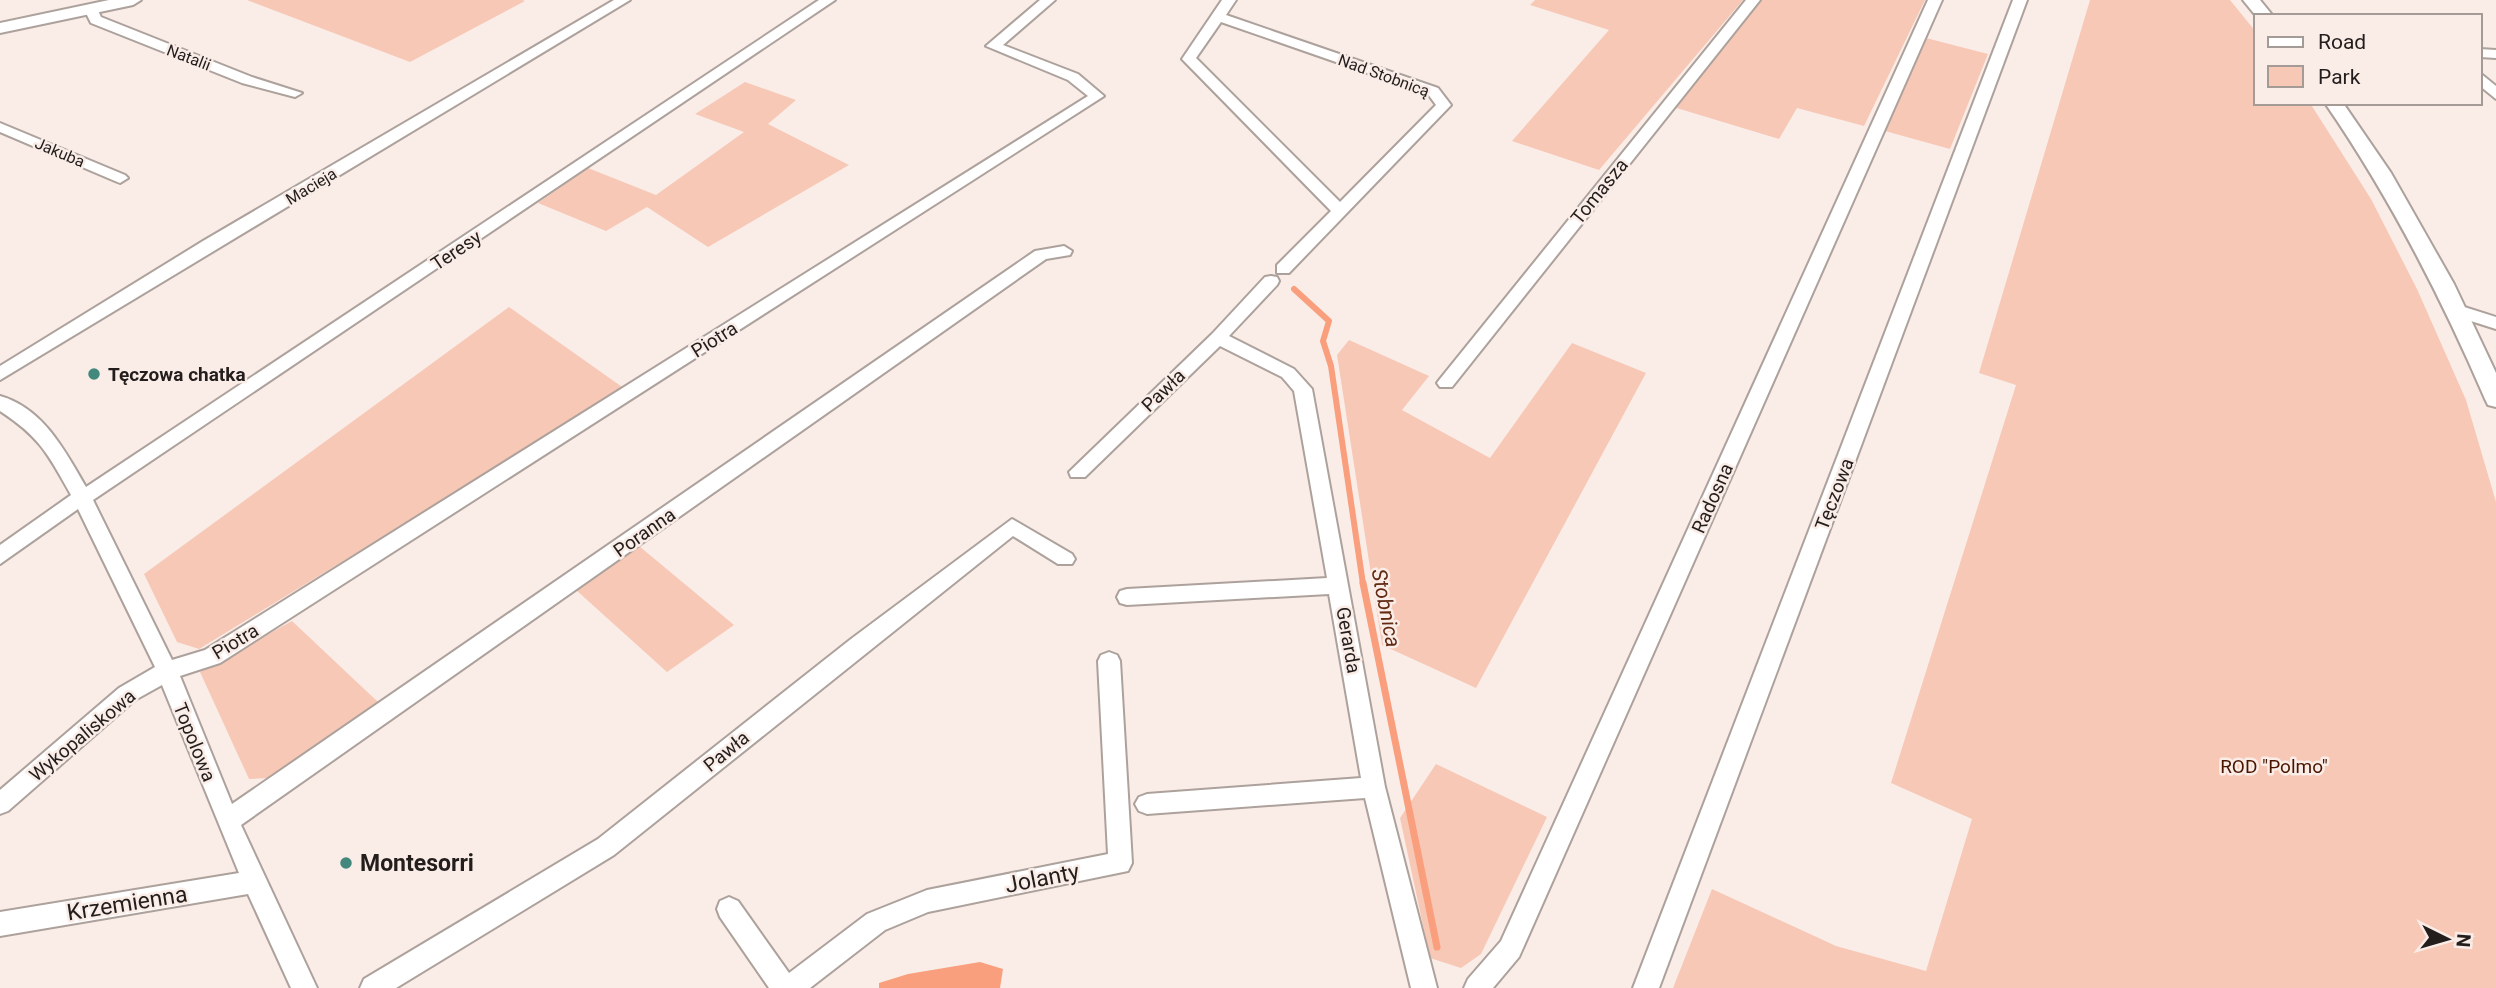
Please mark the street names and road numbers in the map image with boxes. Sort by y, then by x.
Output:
street label: Natalii [164,40,214,75]
street label: Nad Stobnicą [1336,50,1432,101]
street label: Jakuba [32,134,88,171]
street label: Tomasza [1566,154,1633,229]
street label: Macieja [282,164,340,209]
street label: Teresy [427,225,486,276]
street label: Piotra [687,316,742,362]
street label: Pawła [1137,364,1190,417]
street label: Tęczowa [1810,455,1859,533]
street label: Radosna [1687,460,1738,537]
street label: Poranna [609,503,680,562]
street label: Gerarda [1331,605,1366,675]
street label: Piotra [208,619,263,664]
street label: Wykopaliskowa [25,684,140,786]
street label: Topolowa [168,699,221,785]
street label: Pawła [699,726,754,777]
street label: Jolanty [1003,858,1082,899]
street label: Krzemienna [65,881,189,926]

